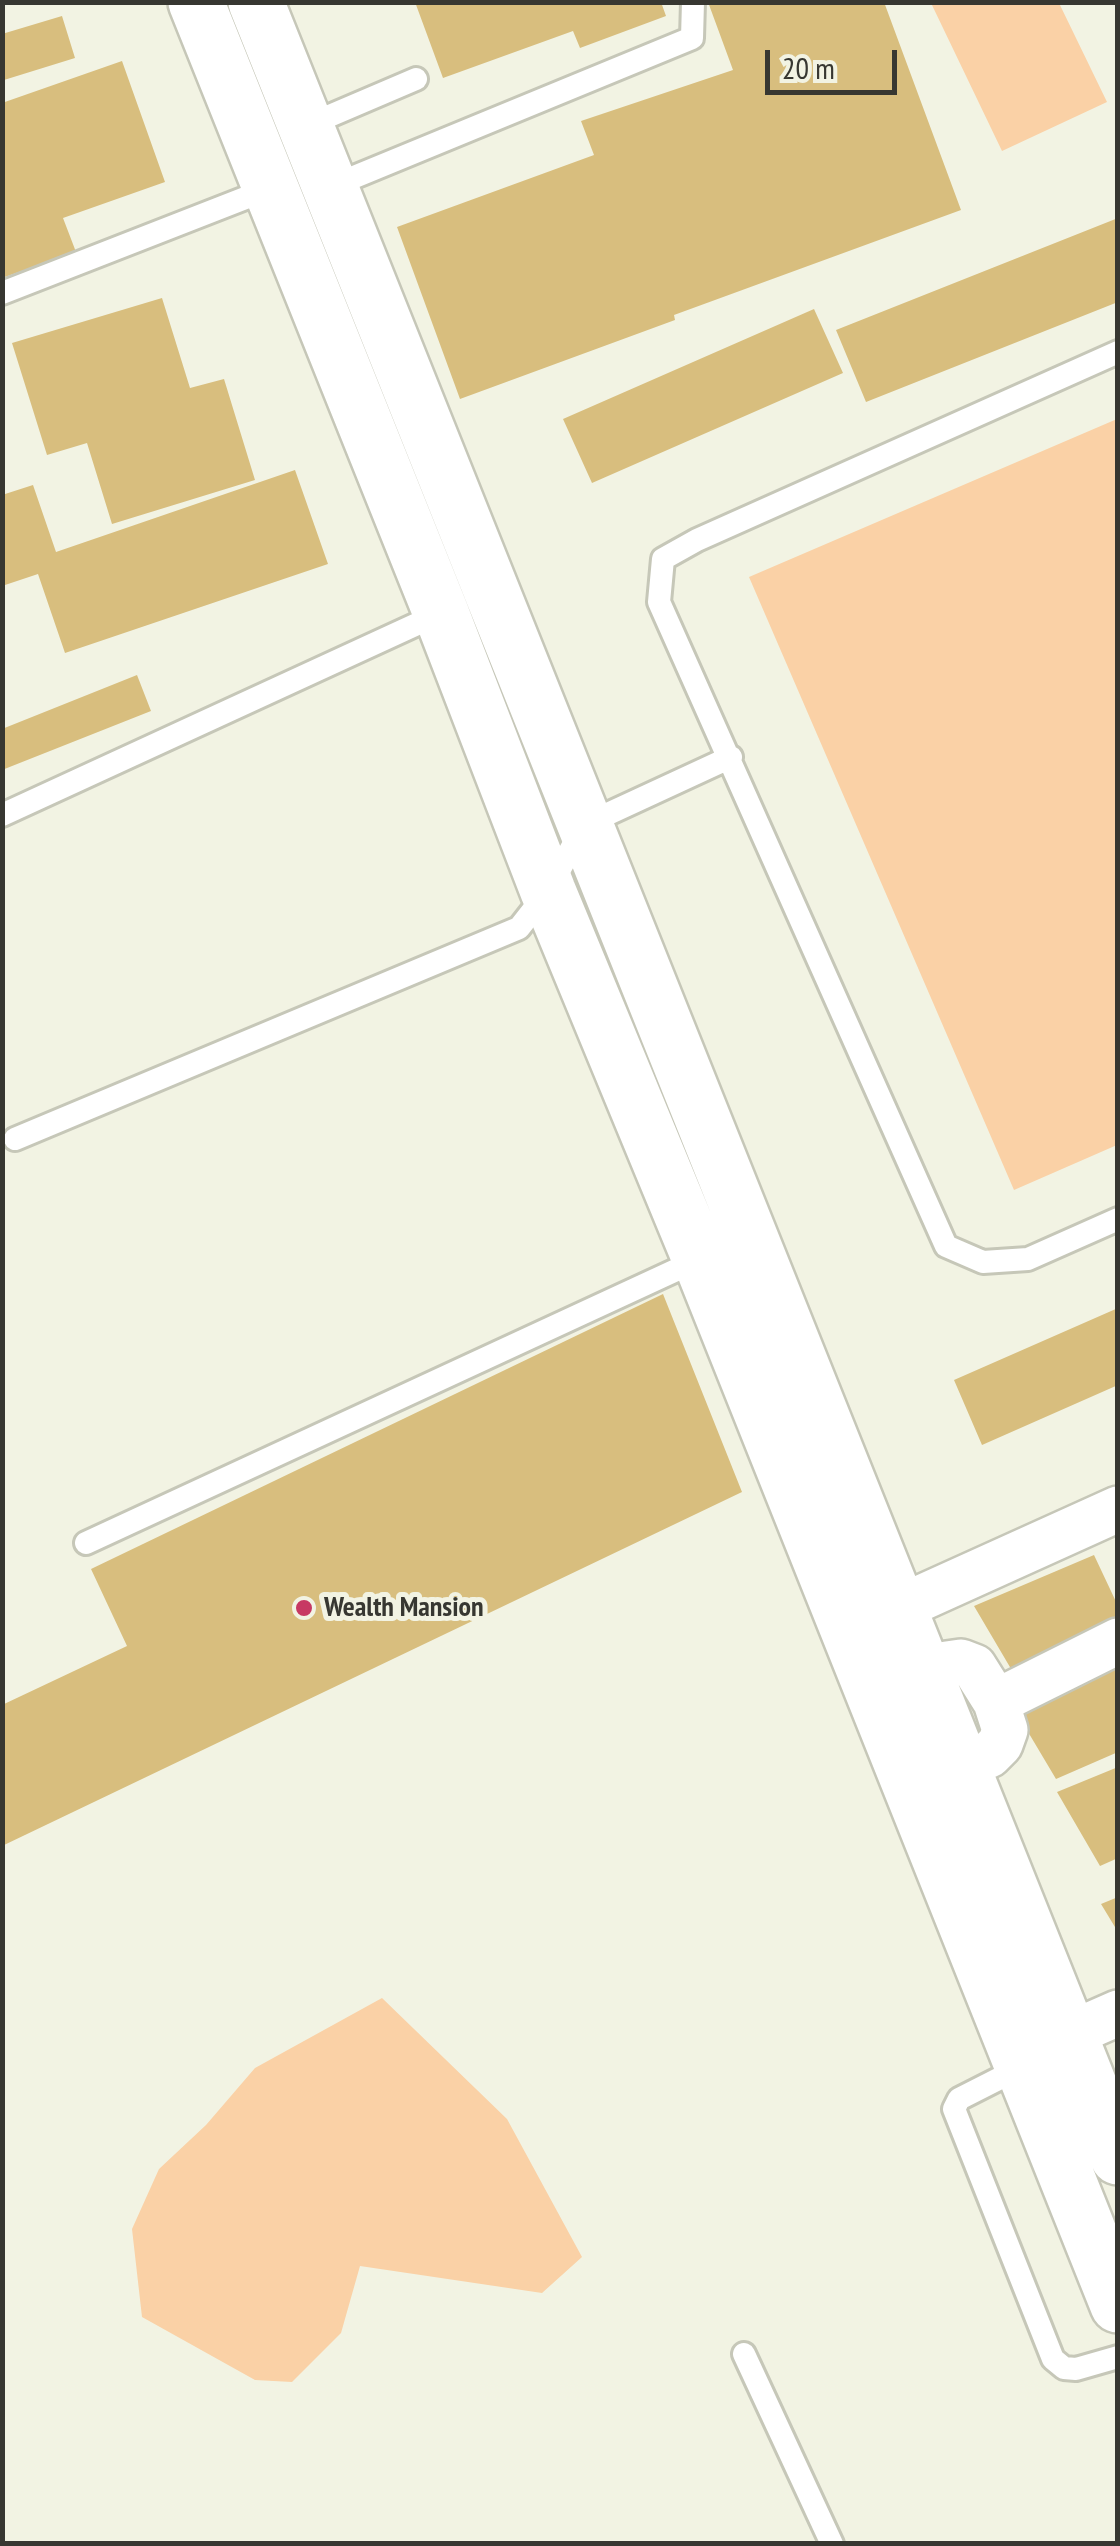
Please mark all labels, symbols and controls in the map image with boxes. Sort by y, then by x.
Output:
scale bar [770,30,902,92]
text: 20 m [782,48,835,87]
place label: Wealth Mansion [324,1591,483,1625]
marker: Wealth Mansion [293,1597,315,1619]

